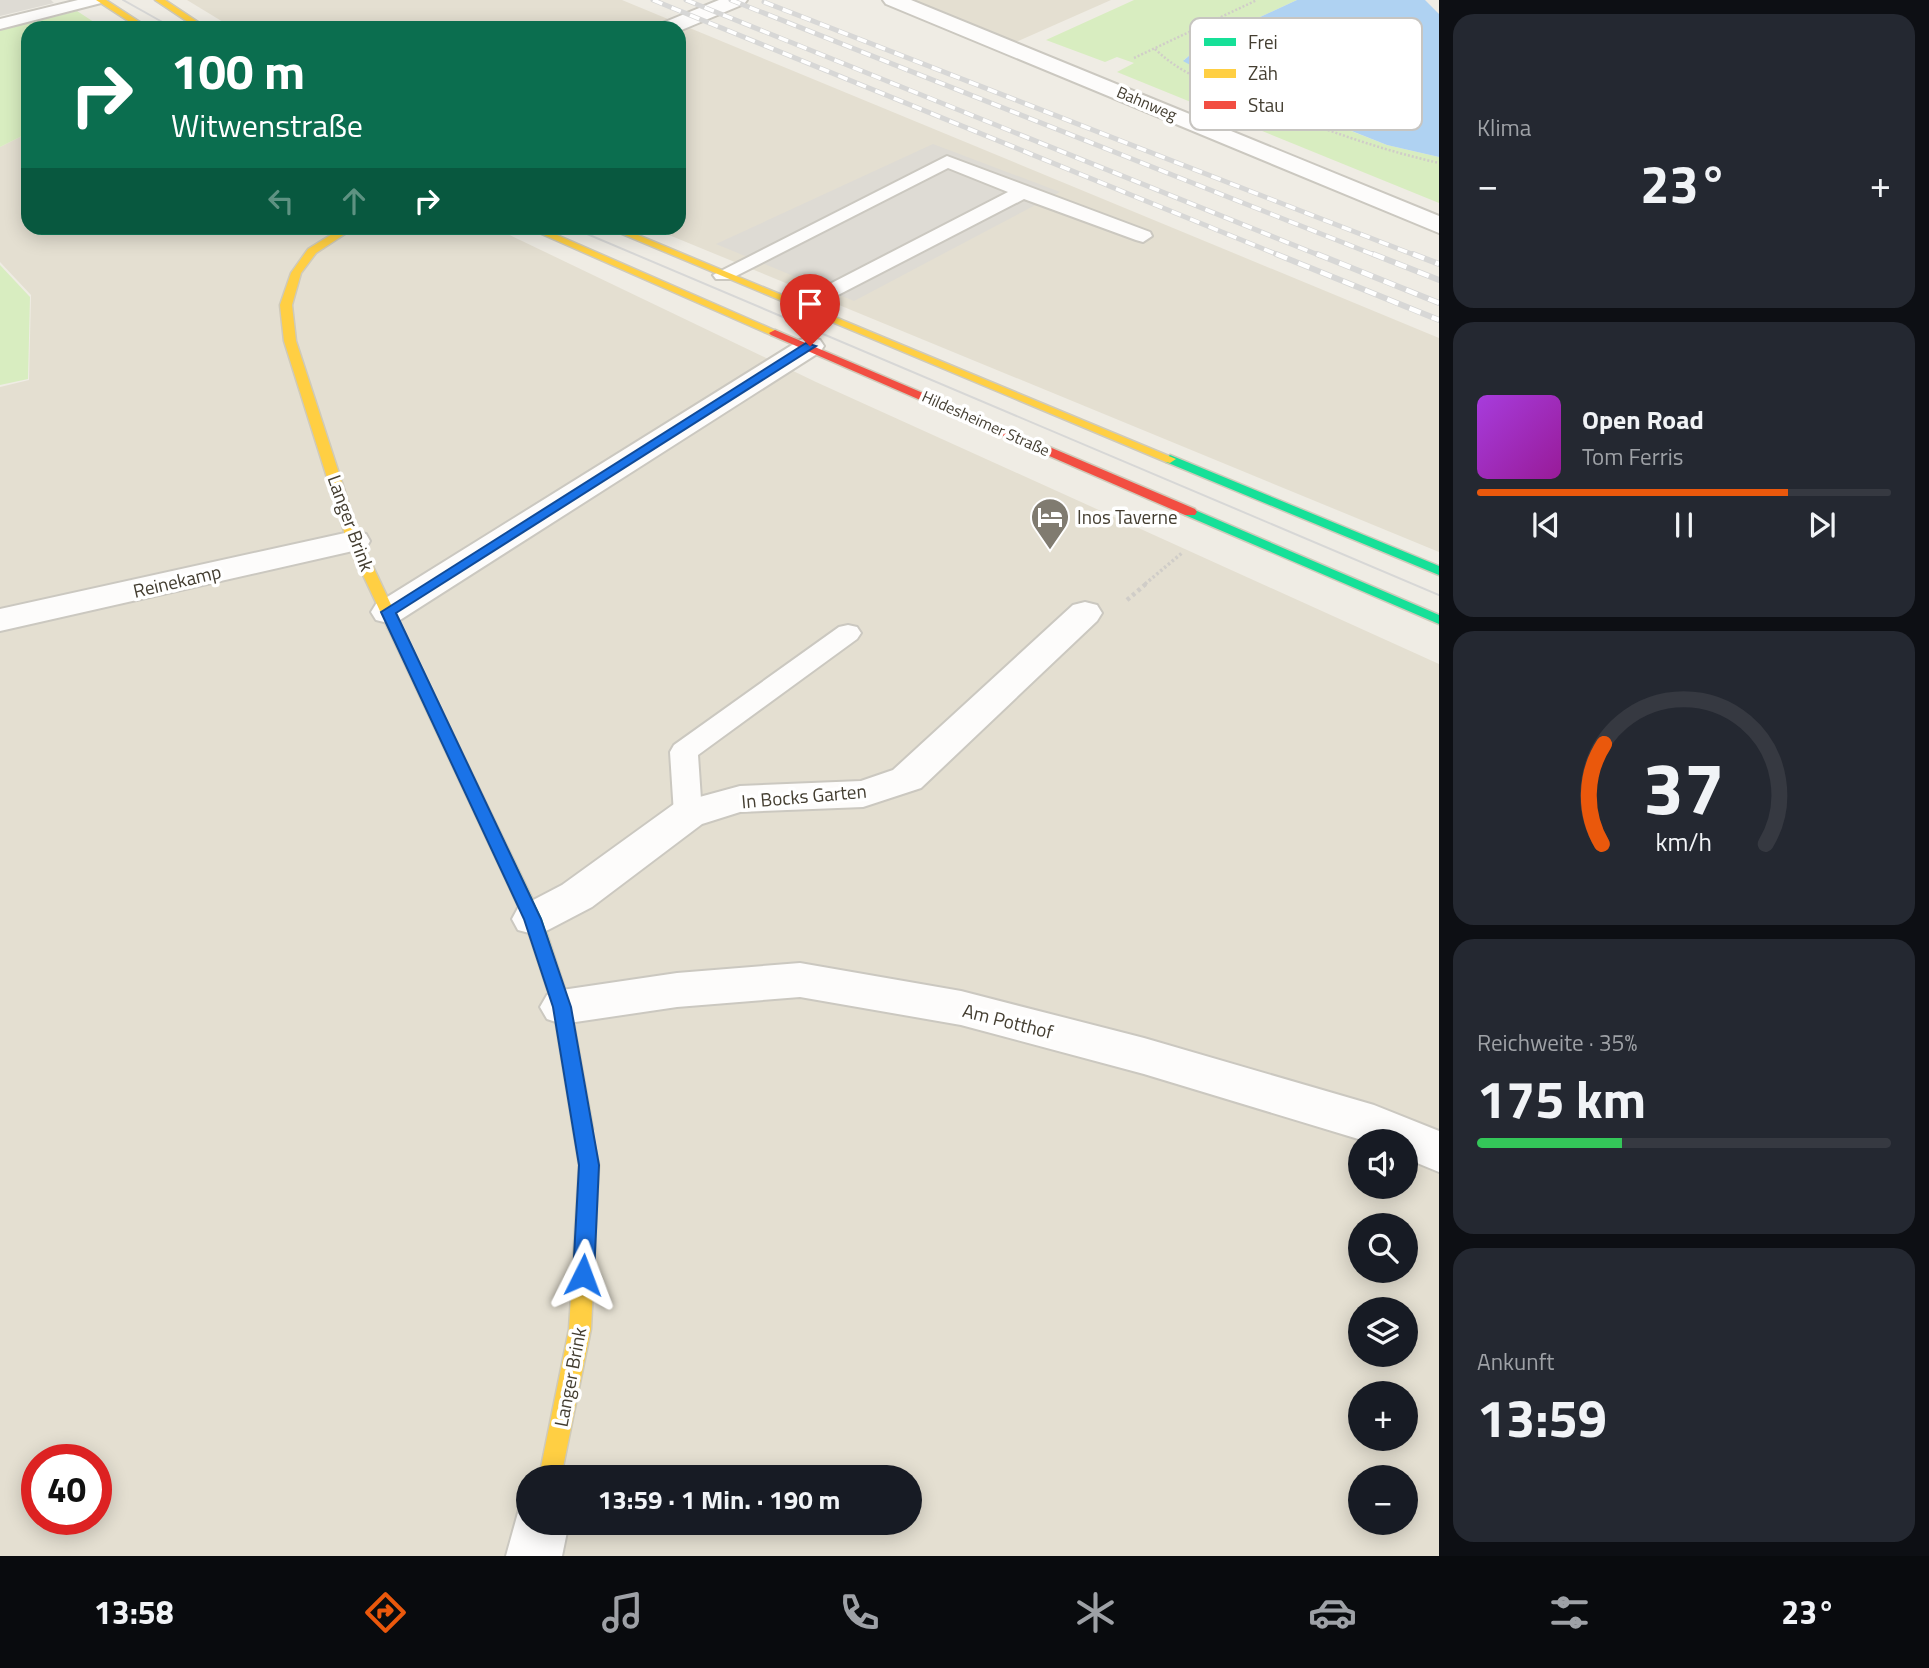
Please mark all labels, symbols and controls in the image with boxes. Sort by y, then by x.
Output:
legend [1190,18,1422,130]
text: Frei [1248,27,1278,56]
text: 100 m [171,33,305,108]
icon: right [56,49,147,140]
text: Zäh [1248,58,1278,87]
street label: Bahnweg [1113,80,1181,126]
text: Stau [1248,90,1284,119]
text: Witwenstraße [171,101,363,149]
text: Klima [1477,110,1531,145]
text: 23° [1640,144,1728,223]
text: − [1477,155,1498,213]
text: + [1870,155,1891,213]
icon: left [262,182,300,220]
icon: ahead [335,182,373,220]
icon: right [408,182,446,220]
pin [780,274,840,346]
icon: arrive [791,285,829,323]
street label: Hildesheimer Straße [918,384,1054,462]
text: Open Road [1582,400,1704,439]
text: Tom Ferris [1582,439,1683,474]
street label: Langer Brink [321,471,382,575]
hotel icon: Inos Taverne [1029,496,1071,551]
place label: Inos Taverne [1077,502,1178,531]
icon: previous [1527,506,1565,544]
icon: pause [1665,506,1703,544]
icon: next [1803,506,1841,544]
street label: Reinekamp [130,556,224,605]
text: 37 [1643,732,1725,842]
street label: In Bocks Garten [740,776,868,815]
text: km/h [1656,823,1712,861]
street label: Am Potthof [960,995,1057,1046]
text: Reichweite · 35% [1477,1025,1637,1060]
text: 175 km [1477,1059,1646,1138]
map controls [1348,1129,1418,1535]
button: sound [1348,1129,1418,1199]
button: search [1348,1213,1418,1283]
position arrow [546,1238,620,1312]
button: layers [1348,1297,1418,1367]
street label: Langer Brink [546,1325,593,1429]
text: Ankunft [1477,1344,1554,1379]
text: 13:59 [1477,1378,1607,1457]
button: + [1348,1381,1418,1451]
speed limit sign: 40 [21,1444,112,1535]
button: − [1348,1465,1418,1535]
text: 13:59 · 1 Min. · 190 m [598,1480,840,1519]
text: 13:58 [94,1588,174,1636]
icon: directions [361,1588,410,1637]
icon: music [598,1588,647,1637]
icon: phone [835,1588,884,1637]
icon: climate [1071,1588,1120,1637]
icon: car [1308,1588,1357,1637]
icon: filters [1545,1588,1594,1637]
text: 23° [1781,1588,1835,1636]

